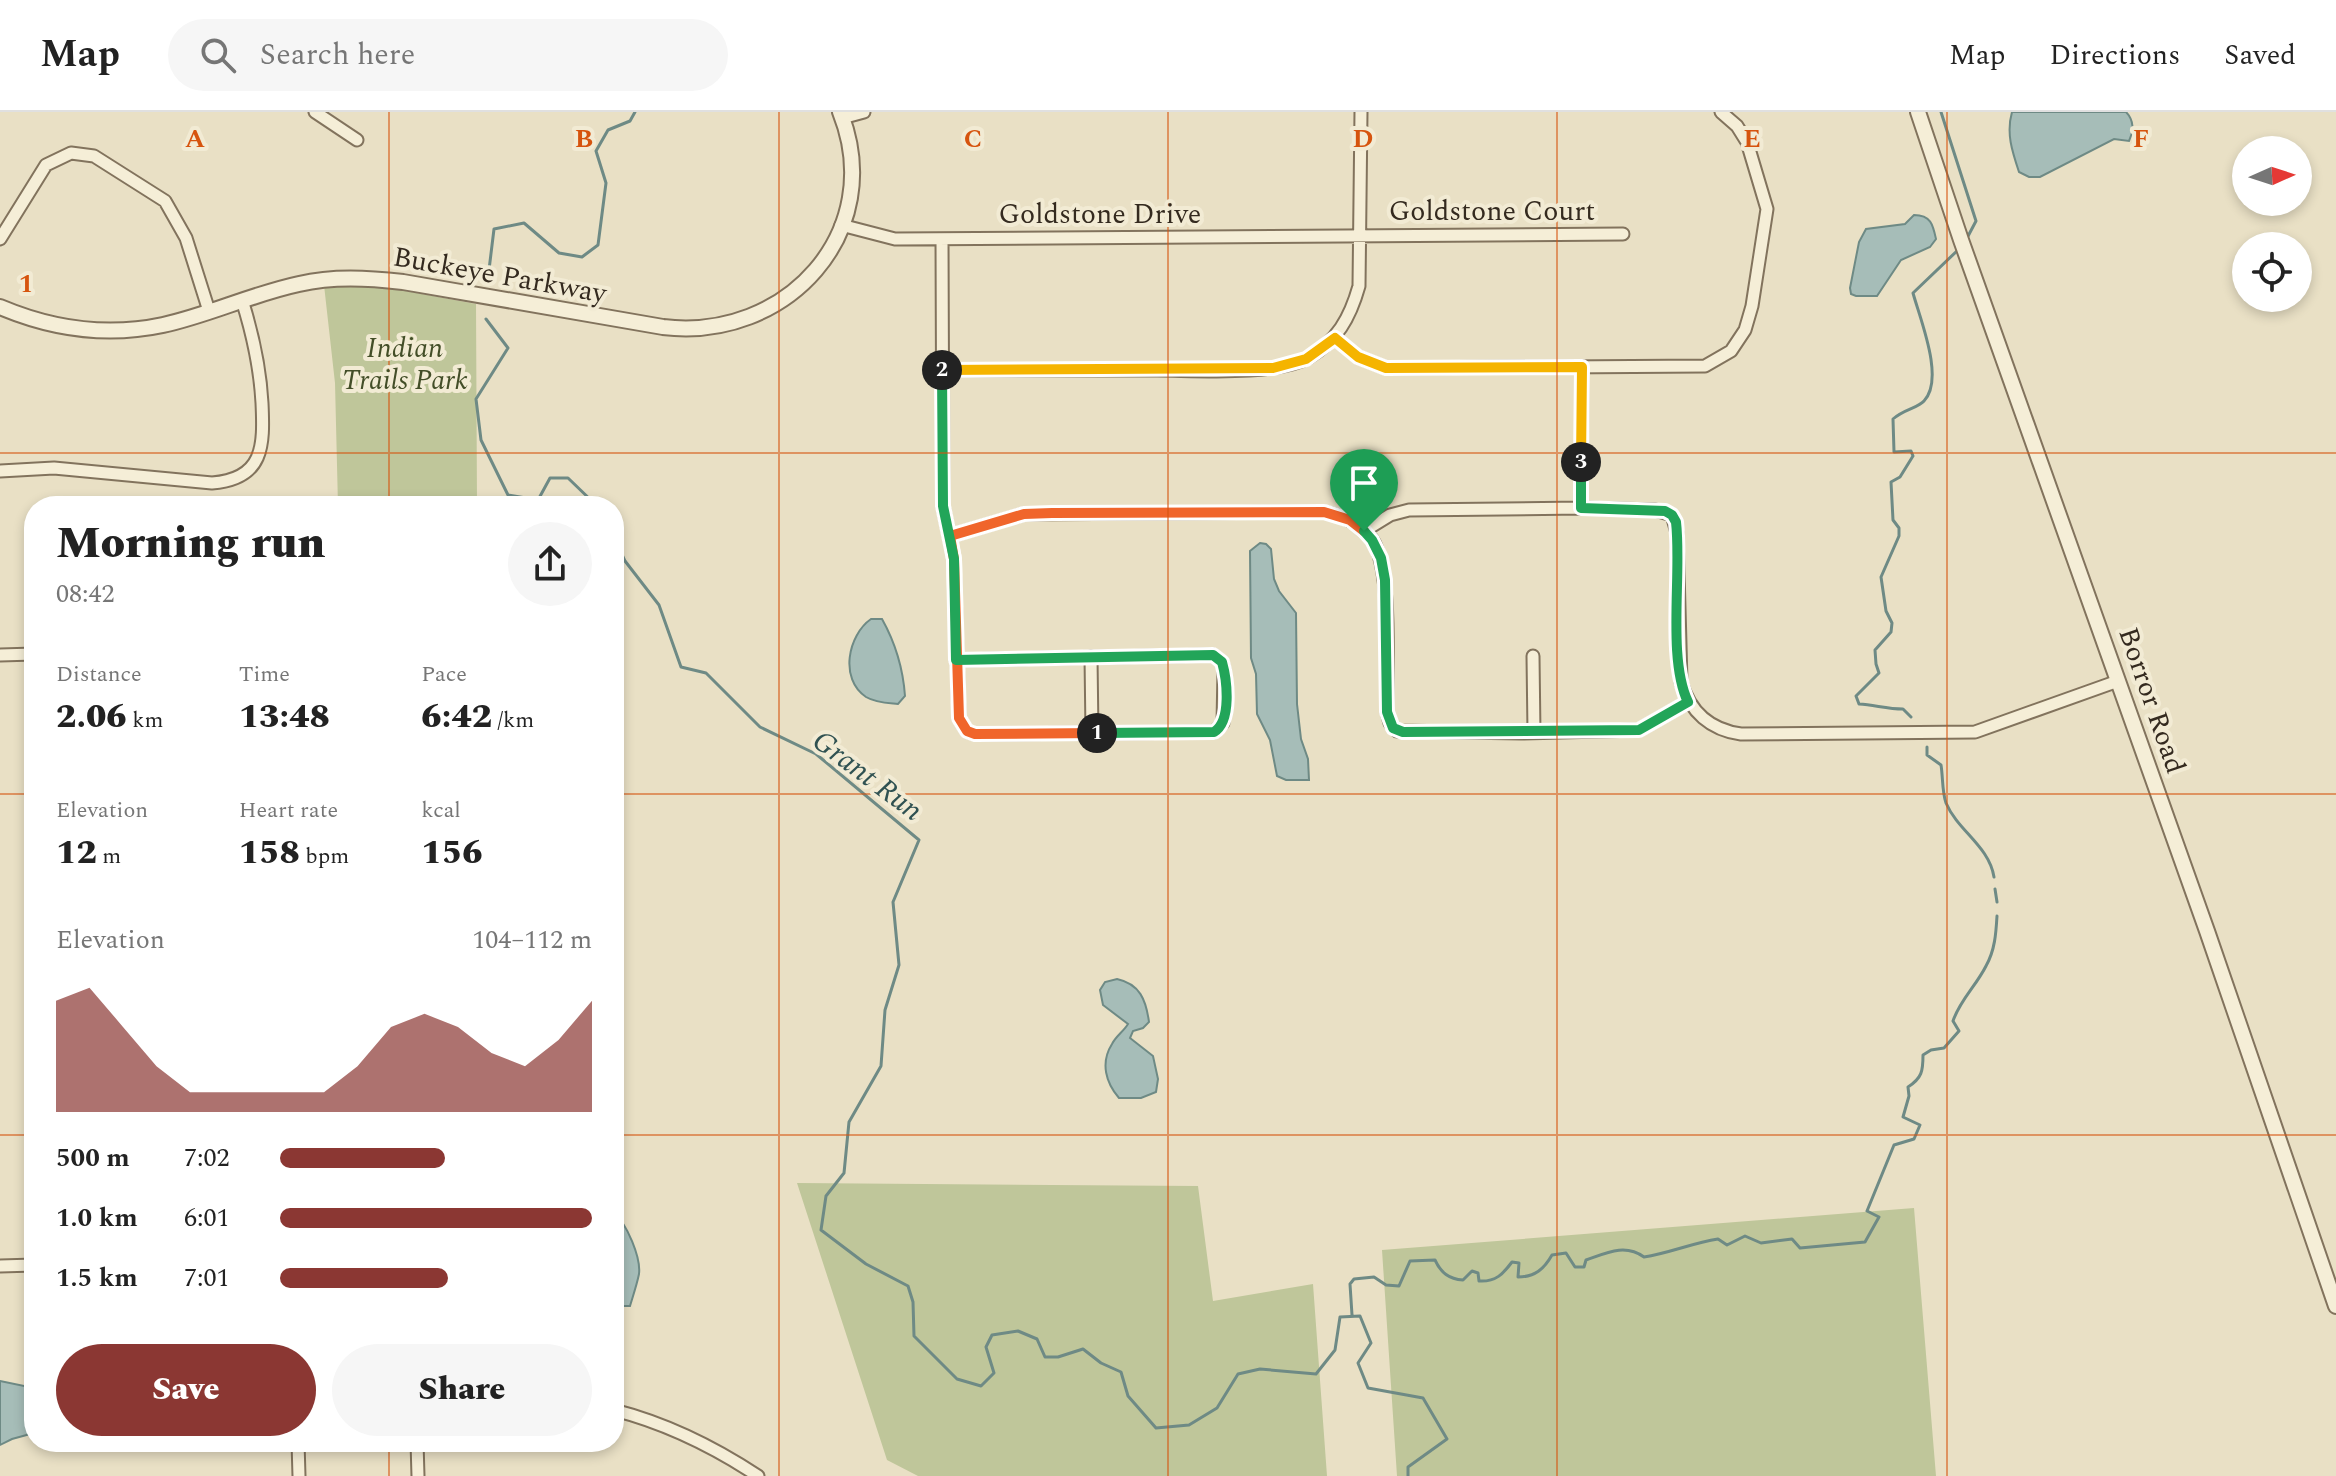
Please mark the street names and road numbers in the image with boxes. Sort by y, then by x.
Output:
street label: Goldstone Court [1389,190,1595,233]
street label: Goldstone Drive [999,193,1201,236]
street label: Buckeye Parkway [390,236,611,316]
street label: Borror Road [2106,621,2197,780]

